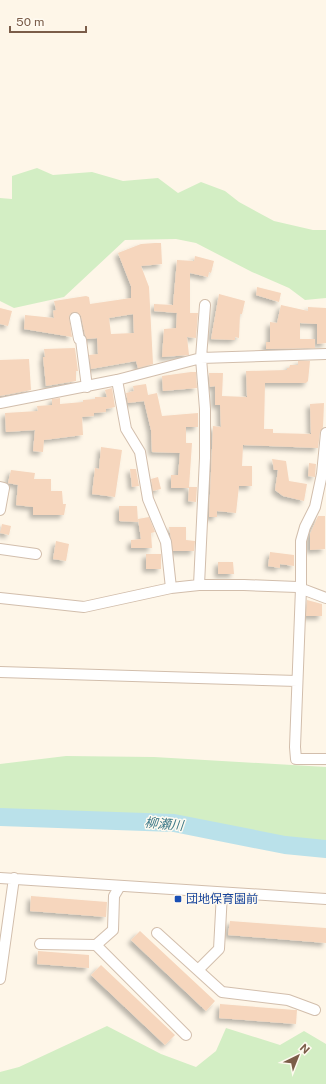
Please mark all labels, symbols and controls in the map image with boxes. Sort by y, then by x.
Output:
scale bar [10,8,86,34]
text: 50 m [16,15,44,29]
water label: 柳瀬川 [144,815,186,833]
place label: 団地保育園前 [186,892,258,906]
marker: 団地保育園前 [173,894,183,904]
north arrow [278,1036,318,1076]
text: N [298,1041,312,1056]

